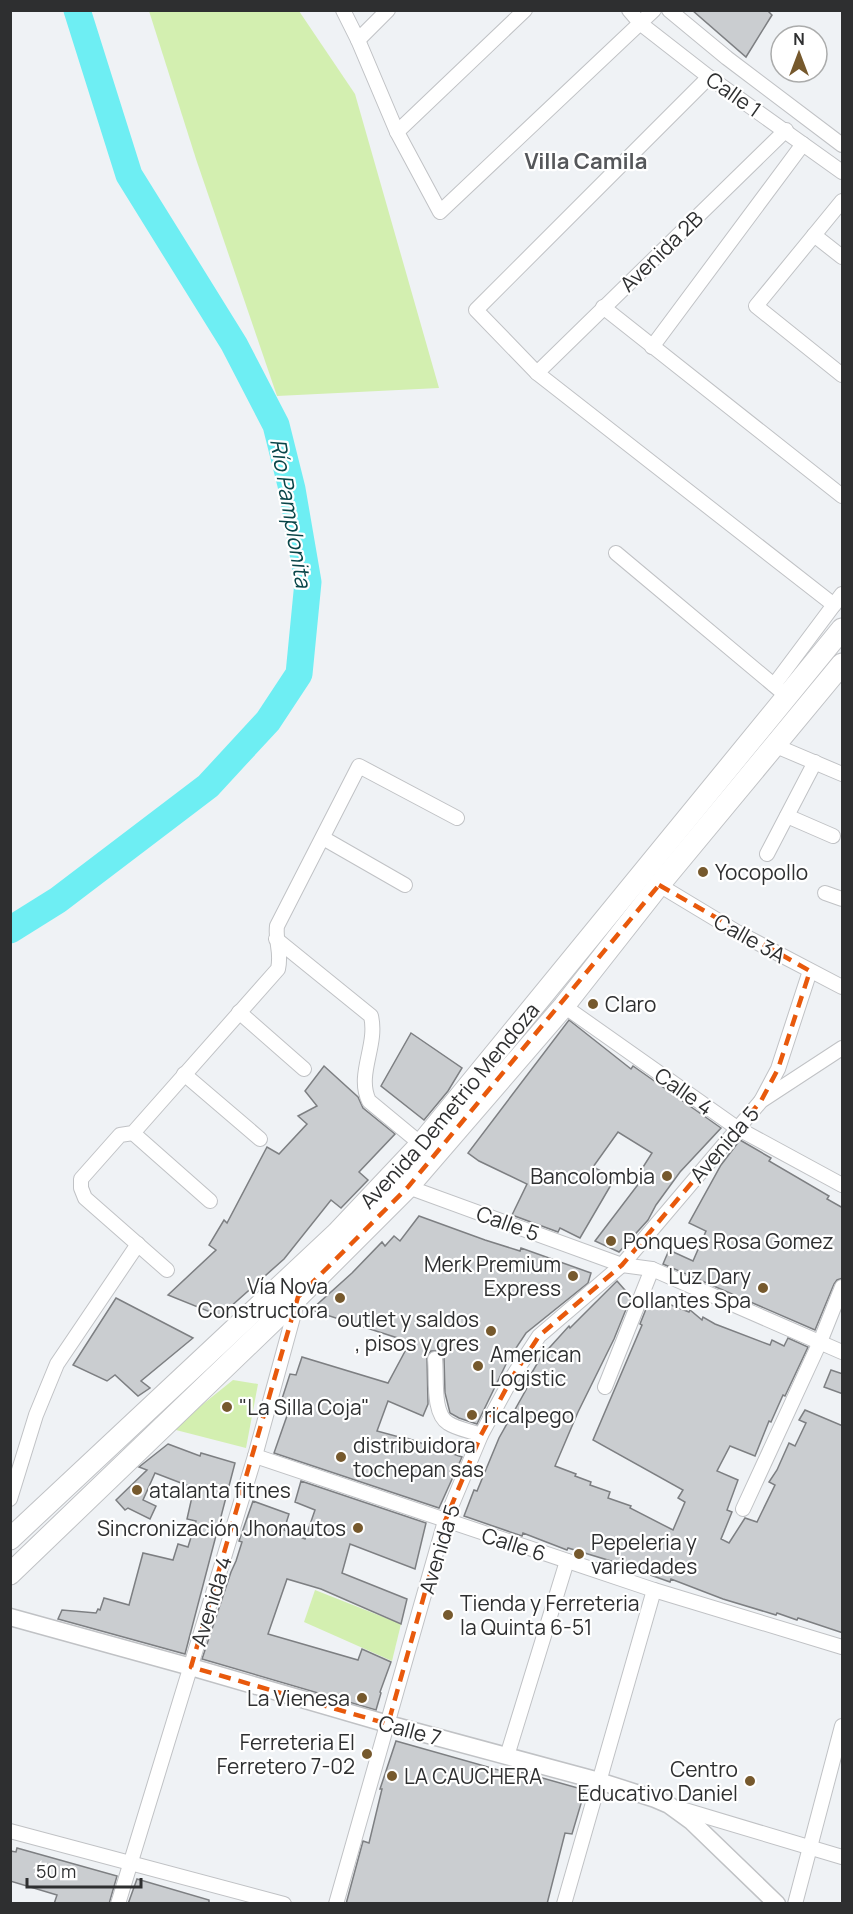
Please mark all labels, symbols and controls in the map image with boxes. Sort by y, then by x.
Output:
north arrow [769,24,829,84]
text: N [793,28,805,50]
street label: Calle 1 [701,65,767,123]
district label: Villa Camila [525,146,647,176]
street label: Avenida 2B [613,204,709,298]
water label: Río Pamplonita [263,436,319,591]
place label: Yocopollo [715,858,808,886]
marker: Yocopollo [696,865,710,879]
street label: Calle 3A [709,907,791,969]
place label: Claro [605,990,656,1018]
street label: Avenida Demetrio Mendoza [353,996,545,1214]
marker: Claro [586,997,600,1011]
street label: Calle 4 [649,1061,719,1121]
street label: Avenida 5 [683,1100,765,1188]
place label: Bancolombia [530,1162,655,1190]
marker: Bancolombia [660,1169,674,1183]
street label: Calle 5 [473,1199,543,1247]
place label: Ponques Rosa Gomez [623,1227,834,1255]
marker: Ponques Rosa Gomez [604,1234,618,1248]
place label: Merk Premium Express [424,1250,561,1302]
place label: Luz Dary Collantes Spa [617,1262,751,1314]
marker: Merk Premium Express [566,1269,580,1283]
place label: Vía Nova Constructora [198,1272,328,1324]
marker: Luz Dary Collantes Spa [756,1281,770,1295]
marker: Vía Nova Constructora [333,1291,347,1305]
place label: outlet y saldos , pisos y gres [337,1305,479,1357]
marker: outlet y saldos , pisos y gres [484,1324,498,1338]
place label: American Logistic [490,1340,581,1392]
marker: American Logistic [471,1359,485,1373]
place label: "La Silla Coja" [239,1393,370,1421]
marker: "La Silla Coja" [220,1400,234,1414]
place label: ricalpego [484,1401,574,1429]
marker: ricalpego [465,1408,479,1422]
place label: distribuidora tochepan sas [353,1431,484,1483]
marker: distribuidora tochepan sas [334,1450,348,1464]
place label: atalanta fitnes [149,1476,291,1504]
marker: atalanta fitnes [130,1483,144,1497]
street label: Avenida 5 [412,1501,466,1597]
place label: Sincronización Jhonautos [97,1514,346,1542]
street label: Calle 6 [478,1520,550,1568]
marker: Sincronización Jhonautos [351,1521,365,1535]
place label: Pepeleria y variedades [591,1528,697,1580]
marker: Pepeleria y variedades [572,1547,586,1561]
street label: Avenida 4 [184,1553,238,1649]
place label: Tienda y Ferreteria la Quinta 6-51 [460,1589,640,1641]
marker: Tienda y Ferreteria la Quinta 6-51 [441,1608,455,1622]
place label: La Vienesa [247,1684,350,1712]
marker: La Vienesa [355,1691,369,1705]
street label: Calle 7 [376,1708,444,1752]
place label: Ferreteria El Ferretero 7-02 [217,1728,355,1780]
marker: Ferreteria El Ferretero 7-02 [360,1747,374,1761]
place label: Centro Educativo Daniel [577,1755,738,1807]
place label: LA CAUCHERA [404,1762,542,1790]
marker: LA CAUCHERA [385,1769,399,1783]
marker: Centro Educativo Daniel [743,1774,757,1788]
scale bar [27,1851,141,1889]
text: 50 m [36,1859,76,1883]

